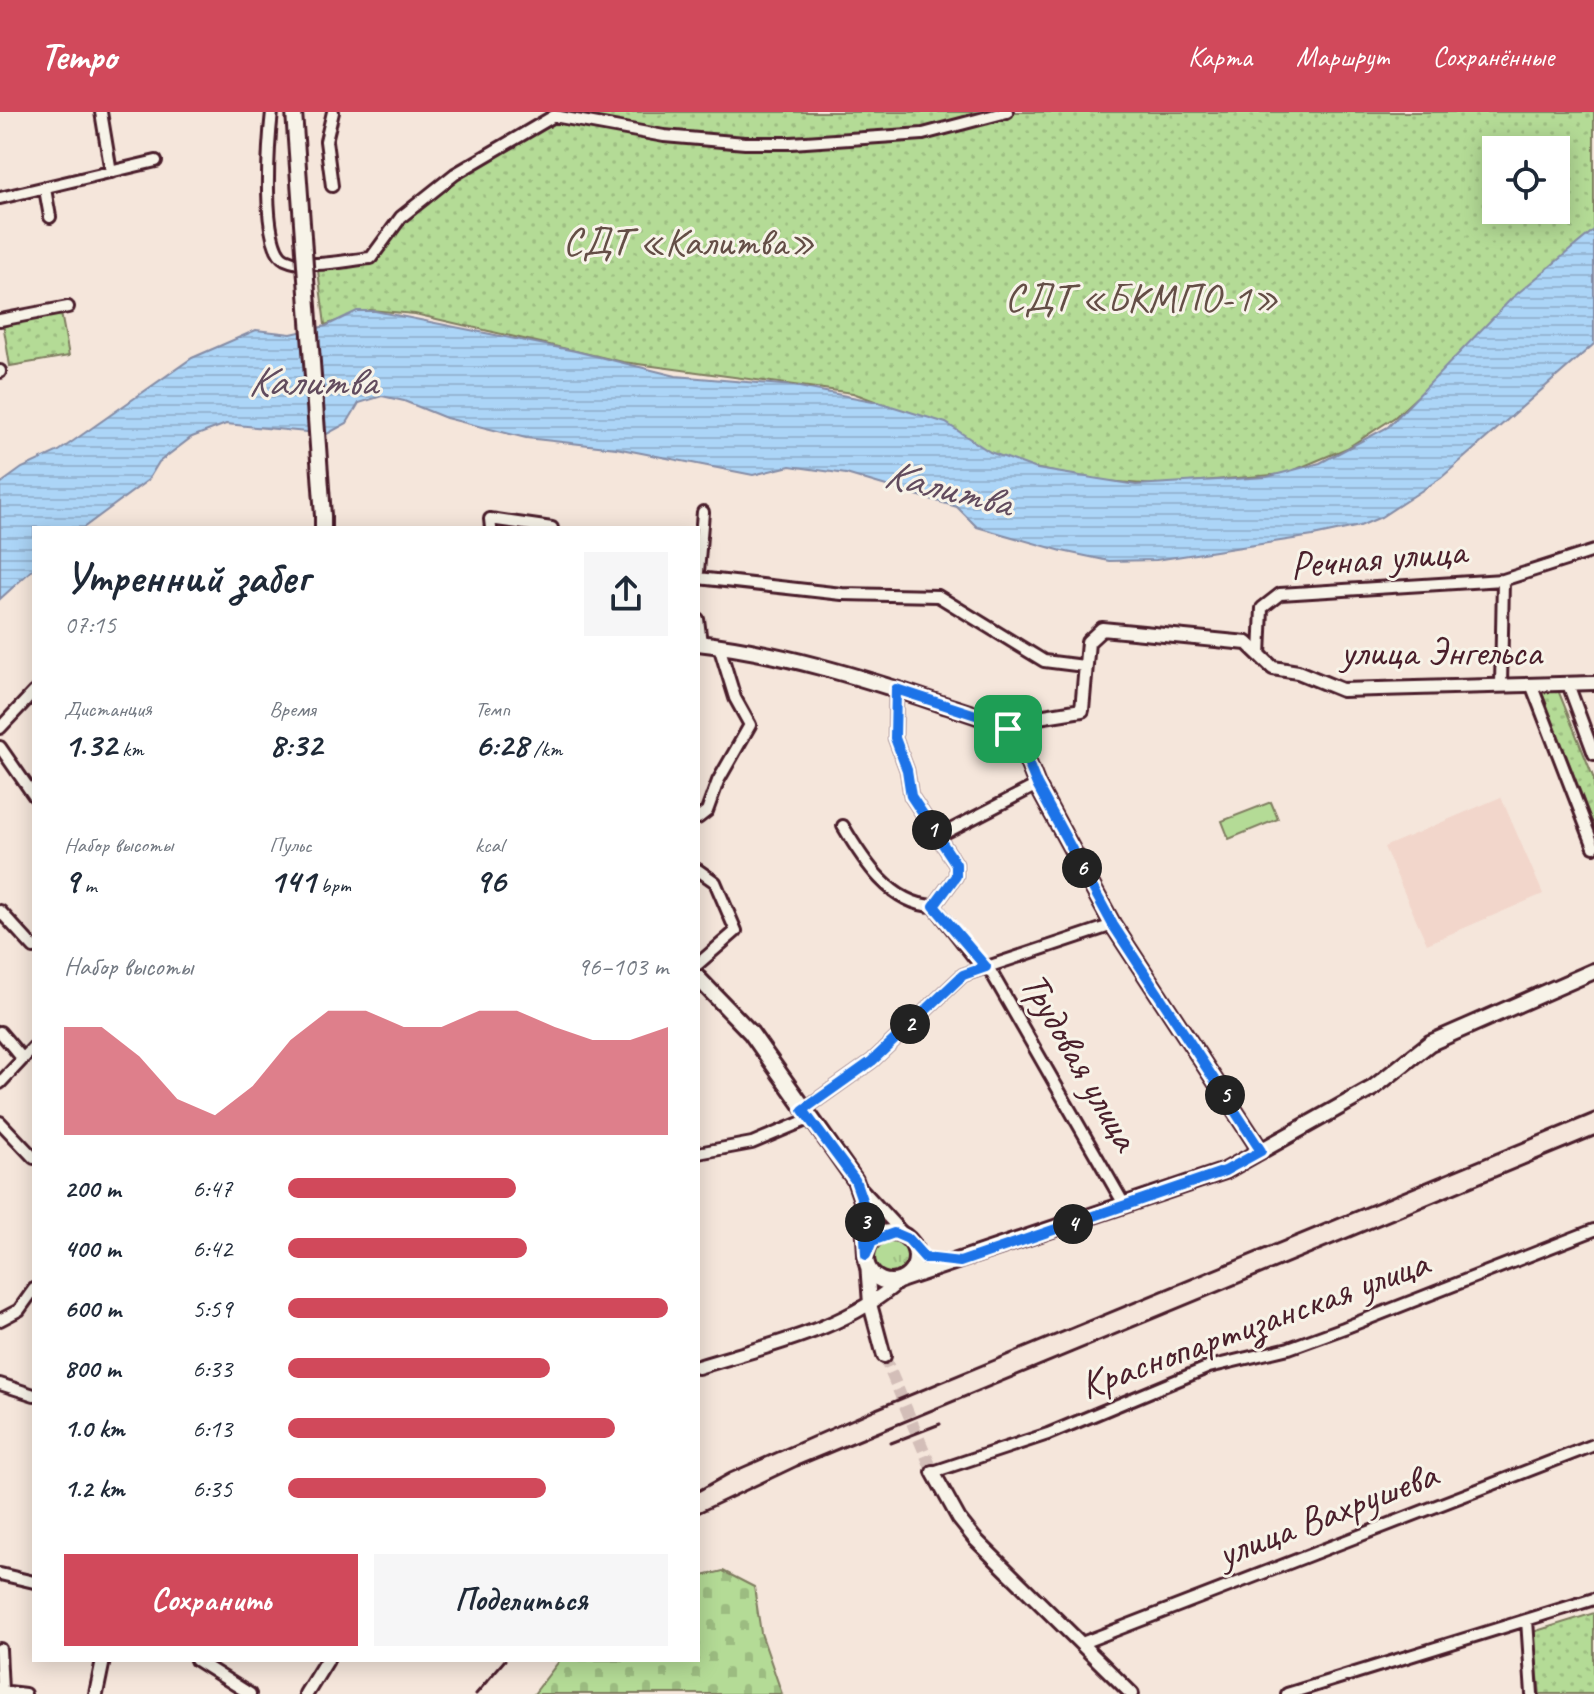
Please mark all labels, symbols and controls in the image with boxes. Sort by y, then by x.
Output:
text: Tempo [40,33,116,80]
text: Карта [1188,39,1252,74]
text: Маршрут [1296,39,1388,74]
text: Сохранённые [1432,39,1554,74]
map controls [1482,136,1570,224]
button: locate [1482,136,1570,224]
park label: СДТ «Калитва» [563,217,815,267]
park label: СДТ «БКМПО-1» [1005,273,1279,323]
water label: Калитва [248,355,381,408]
water label: Калитва [879,447,1021,530]
street label: Речная улица [1288,525,1472,591]
text: Утренний забег [64,550,309,605]
button: share [584,552,668,636]
text: 07:15 [64,608,116,641]
street label: улица Энгельса [1338,627,1544,677]
text: Дистанция [64,695,152,723]
text: Время [269,695,316,723]
text: Темп [475,695,510,723]
pin [974,695,1042,763]
icon: arrive [986,707,1030,751]
text: 1.32 [64,723,117,766]
text: 8:32 [269,723,322,766]
text: 6:28 [475,723,528,766]
text: km [117,735,143,763]
text: /km [528,735,562,763]
pin: 1 [912,810,952,850]
text: 1 [927,816,937,844]
text: Набор высоты [64,831,173,859]
text: Пульс [269,831,312,859]
text: kcal [475,831,504,859]
pin: 6 [1062,848,1102,888]
text: 6 [1077,854,1087,882]
text: 9 [64,859,79,902]
text: 141 [269,859,315,902]
text: 96 [475,859,506,902]
text: m [79,871,97,899]
text: bpm [315,871,351,899]
text: Набор высоты [64,950,193,983]
text: 96–103 m [577,950,668,983]
street label: Трудовая улица [1009,963,1152,1161]
pin: 2 [890,1004,930,1044]
text: 2 [905,1010,915,1038]
pin: 5 [1205,1075,1245,1115]
text: 5 [1220,1081,1230,1109]
text: 200 m [64,1172,120,1205]
text: 6:47 [192,1172,232,1205]
pin: 3 [845,1202,885,1242]
pin: 4 [1053,1204,1093,1244]
text: 3 [860,1208,870,1236]
text: 4 [1068,1210,1078,1238]
text: 400 m [64,1232,120,1265]
text: 6:42 [192,1232,232,1265]
street label: Краснопартизанская улица [1073,1237,1437,1410]
text: 600 m [64,1292,121,1325]
text: 5:59 [192,1292,232,1325]
text: 800 m [64,1352,120,1385]
text: 6:33 [192,1352,232,1385]
text: 1.0 km [64,1412,124,1445]
text: 6:13 [192,1412,232,1445]
street label: улица Вахрушева [1208,1448,1446,1579]
text: 1.2 km [64,1472,124,1505]
text: 6:35 [192,1472,232,1505]
button: Сохранить [64,1554,358,1646]
button: Поделиться [374,1554,668,1646]

